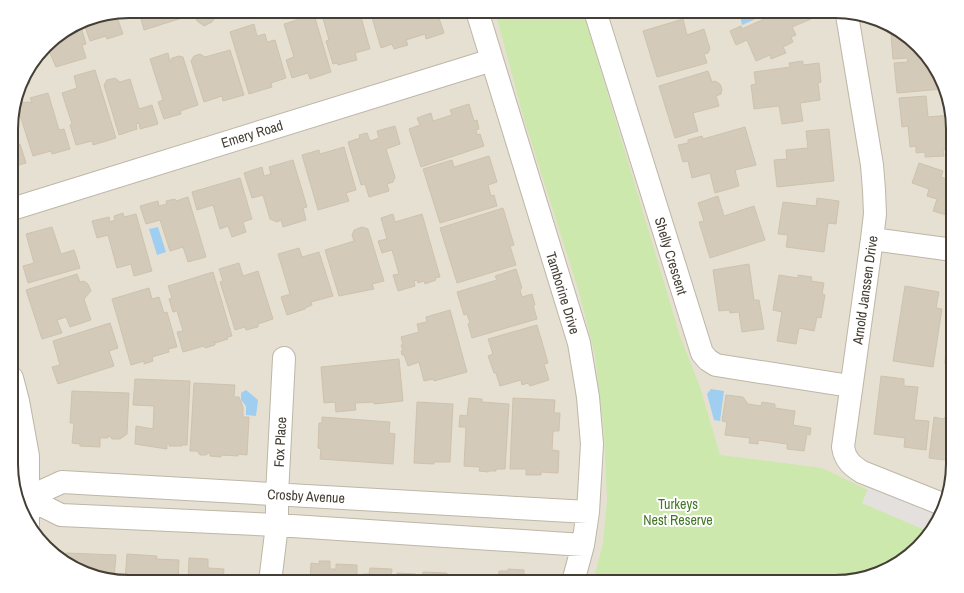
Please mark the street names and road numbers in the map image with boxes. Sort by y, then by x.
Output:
street label: Emery Road [219,116,285,152]
street label: Shelly Crescent [651,215,691,297]
street label: Arnold Janssen Drive [848,234,882,347]
street label: Tamborine Drive [542,250,584,336]
street label: Fox Place [270,416,290,468]
street label: Crosby Avenue [267,485,345,507]

